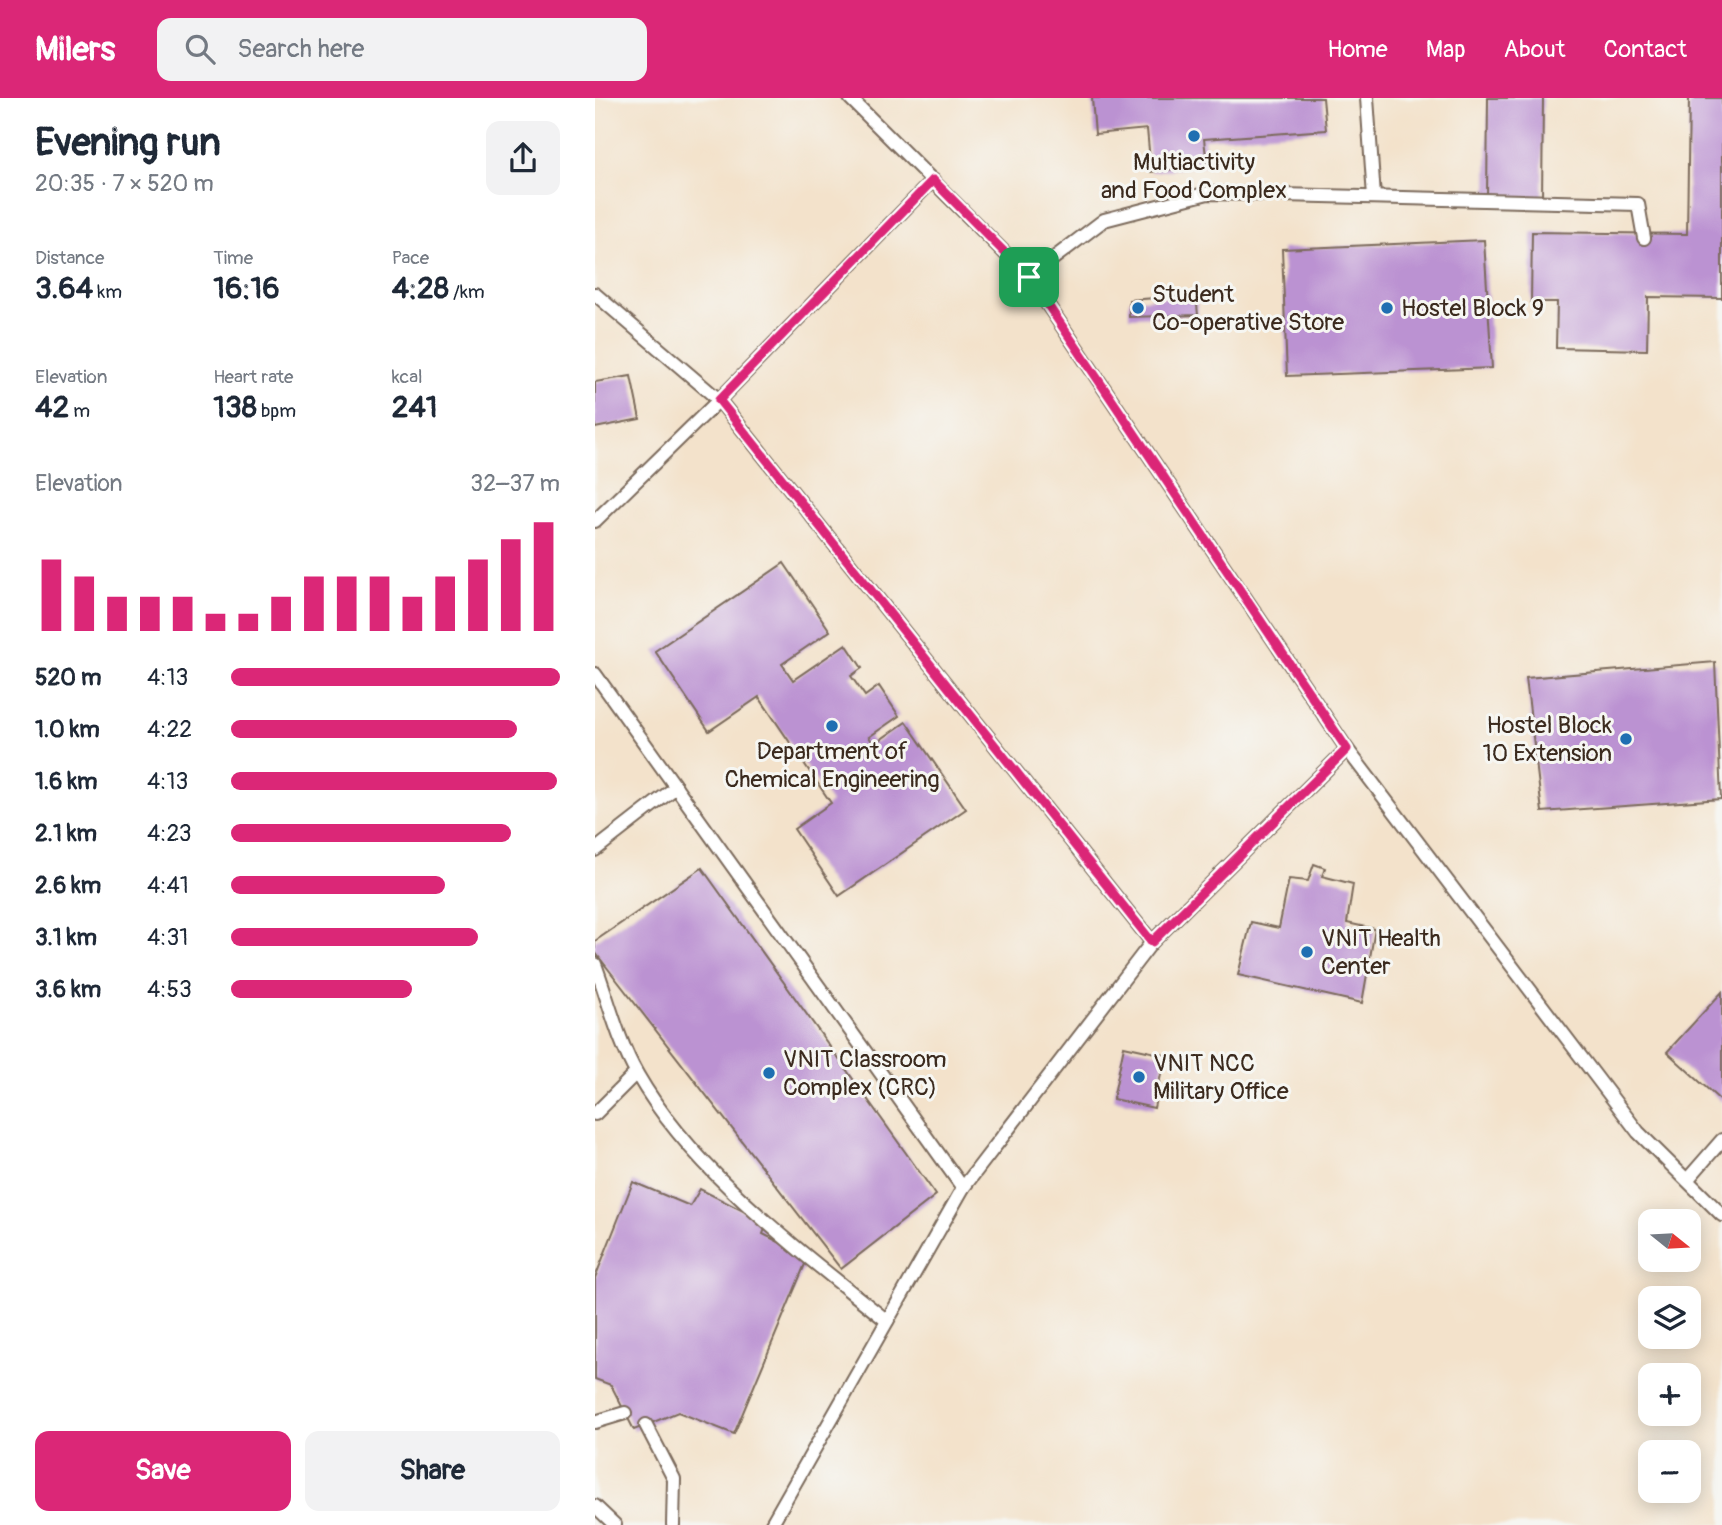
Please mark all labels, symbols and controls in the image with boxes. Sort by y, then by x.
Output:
search box [157,18,647,81]
text: Milers [35,29,115,70]
icon: search [181,30,219,68]
text: Search here [237,33,364,65]
text: Home [1327,35,1388,64]
text: Map [1426,35,1466,64]
text: About [1504,35,1566,64]
text: Contact [1604,35,1687,64]
text: Evening run [35,119,221,167]
button: share [486,121,560,195]
marker: Multiactivity and Food Complex [1186,128,1202,144]
place label: Multiactivity and Food Complex [1101,148,1287,205]
text: 20:35 · 7 × 520 m [35,169,214,198]
text: Distance [35,246,104,270]
text: Time [213,246,253,270]
text: Pace [392,246,429,270]
pin [999,247,1059,307]
icon: arrive [1010,258,1048,296]
text: 3.64 [35,270,93,307]
text: 16:16 [213,270,280,307]
text: 4:28 [392,270,449,307]
text: km [93,280,122,304]
text: /km [449,280,485,304]
place label: Student Co-operative Store [1152,280,1344,337]
place label: Hostel Block 9 [1401,294,1544,323]
marker: Student Co-operative Store [1130,300,1146,316]
marker: Hostel Block 9 [1379,300,1395,316]
text: Elevation [35,365,107,389]
text: Heart rate [213,365,293,389]
text: kcal [392,365,423,389]
text: 42 [35,389,69,426]
text: 138 [213,389,257,426]
text: 241 [392,389,438,426]
text: m [69,399,90,423]
text: bpm [257,399,296,423]
text: Elevation [35,469,123,498]
text: 32–37 m [470,469,560,498]
text: 520 m [35,663,101,692]
text: 4:13 [147,663,188,692]
place label: Hostel Block 10 Extension [1482,711,1612,768]
text: 1.0 km [35,715,100,744]
text: 4:22 [147,715,192,744]
marker: Department of Chemical Engineering [824,718,840,734]
marker: Hostel Block 10 Extension [1618,731,1634,747]
place label: Department of Chemical Engineering [724,737,940,794]
text: 1.6 km [35,767,97,796]
text: 4:13 [147,767,188,796]
text: 2.1 km [35,819,97,848]
text: 4:23 [147,819,191,848]
text: 2.6 km [35,871,101,900]
text: 4:41 [147,871,189,900]
text: 3.1 km [35,923,97,952]
text: 4:31 [147,923,188,952]
place label: VNIT Health Center [1321,924,1441,981]
marker: VNIT Health Center [1299,944,1315,960]
text: 3.6 km [35,975,101,1004]
text: 4:53 [147,975,192,1004]
place label: VNIT Classroom Complex (CRC) [783,1045,947,1102]
place label: VNIT NCC Military Office [1153,1049,1289,1106]
marker: VNIT Classroom Complex (CRC) [761,1065,777,1081]
marker: VNIT NCC Military Office [1131,1069,1147,1085]
north arrow [1638,1209,1701,1272]
map controls [1638,1209,1701,1503]
button: layers [1638,1286,1701,1349]
button: + [1638,1363,1701,1426]
button: Save [35,1431,291,1511]
button: Share [305,1431,560,1511]
button: − [1638,1440,1701,1503]

